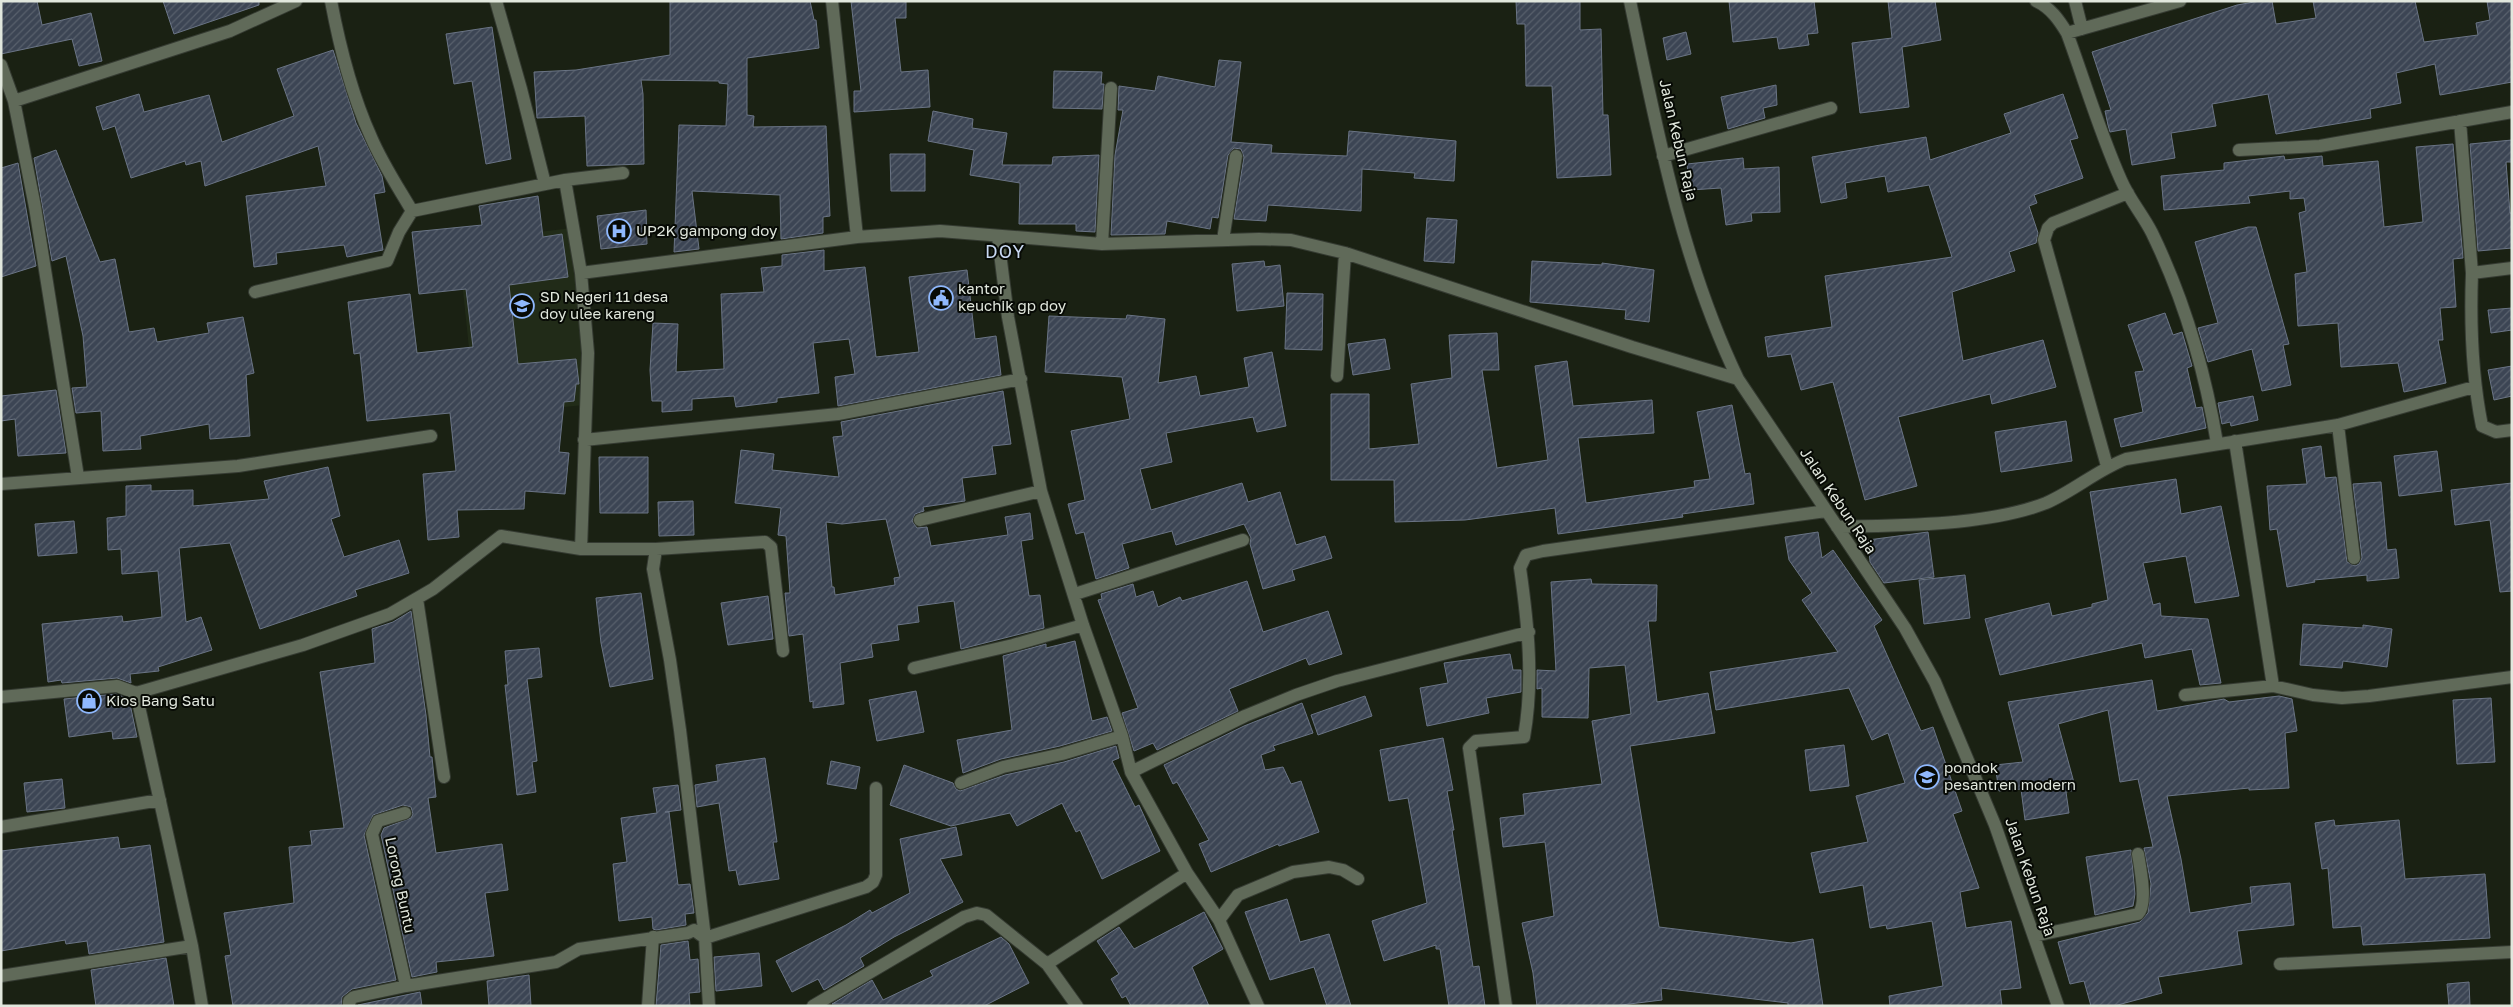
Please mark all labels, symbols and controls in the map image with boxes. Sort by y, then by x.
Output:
street label: Jalan Kebun Raja [1656,77,1702,202]
hospital icon: UP2K gampong doy [606,218,632,244]
place label: UP2K gampong doy [636,221,778,239]
district label: DOY [985,240,1025,262]
place label: kantor keuchik gp doy [958,279,1067,314]
public building icon: kantor keuchik gp doy [928,285,954,311]
place label: SD Negeri 11 desa doy ulee kareng [540,287,668,322]
school or university icon: SD Negeri 11 desa doy ulee kareng [509,293,535,319]
street label: Jalan Kebun Raja [1797,444,1881,557]
shop icon: Kios Bang Satu [76,688,102,714]
place label: Kios Bang Satu [106,691,215,709]
place label: pondok pesantren modern [1944,758,2076,793]
school or university icon: pondok pesantren modern [1914,764,1940,790]
street label: Jalan Kebun Raja [2002,815,2060,938]
street label: Lorong Buntu [382,835,420,934]

